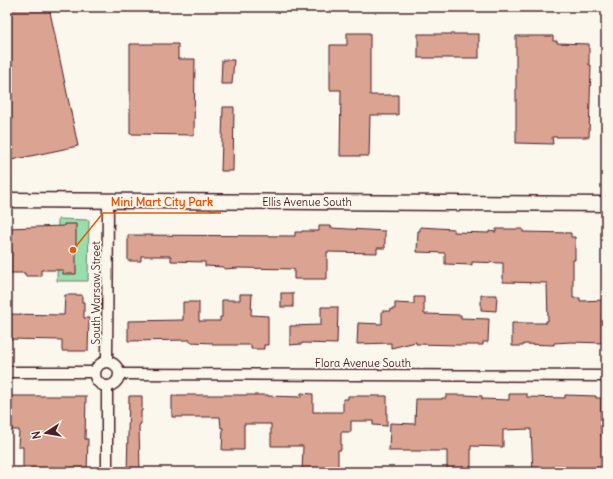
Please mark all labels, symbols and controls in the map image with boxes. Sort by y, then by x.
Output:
callout: Mini Mart City Park [103,189,221,213]
text: Mini Mart City Park [111,194,213,210]
street label: Ellis Avenue South [262,195,352,209]
street label: South Warsaw Street [89,241,103,345]
street label: Flora Avenue South [315,356,411,370]
north arrow [26,413,66,453]
text: N [29,430,44,440]

